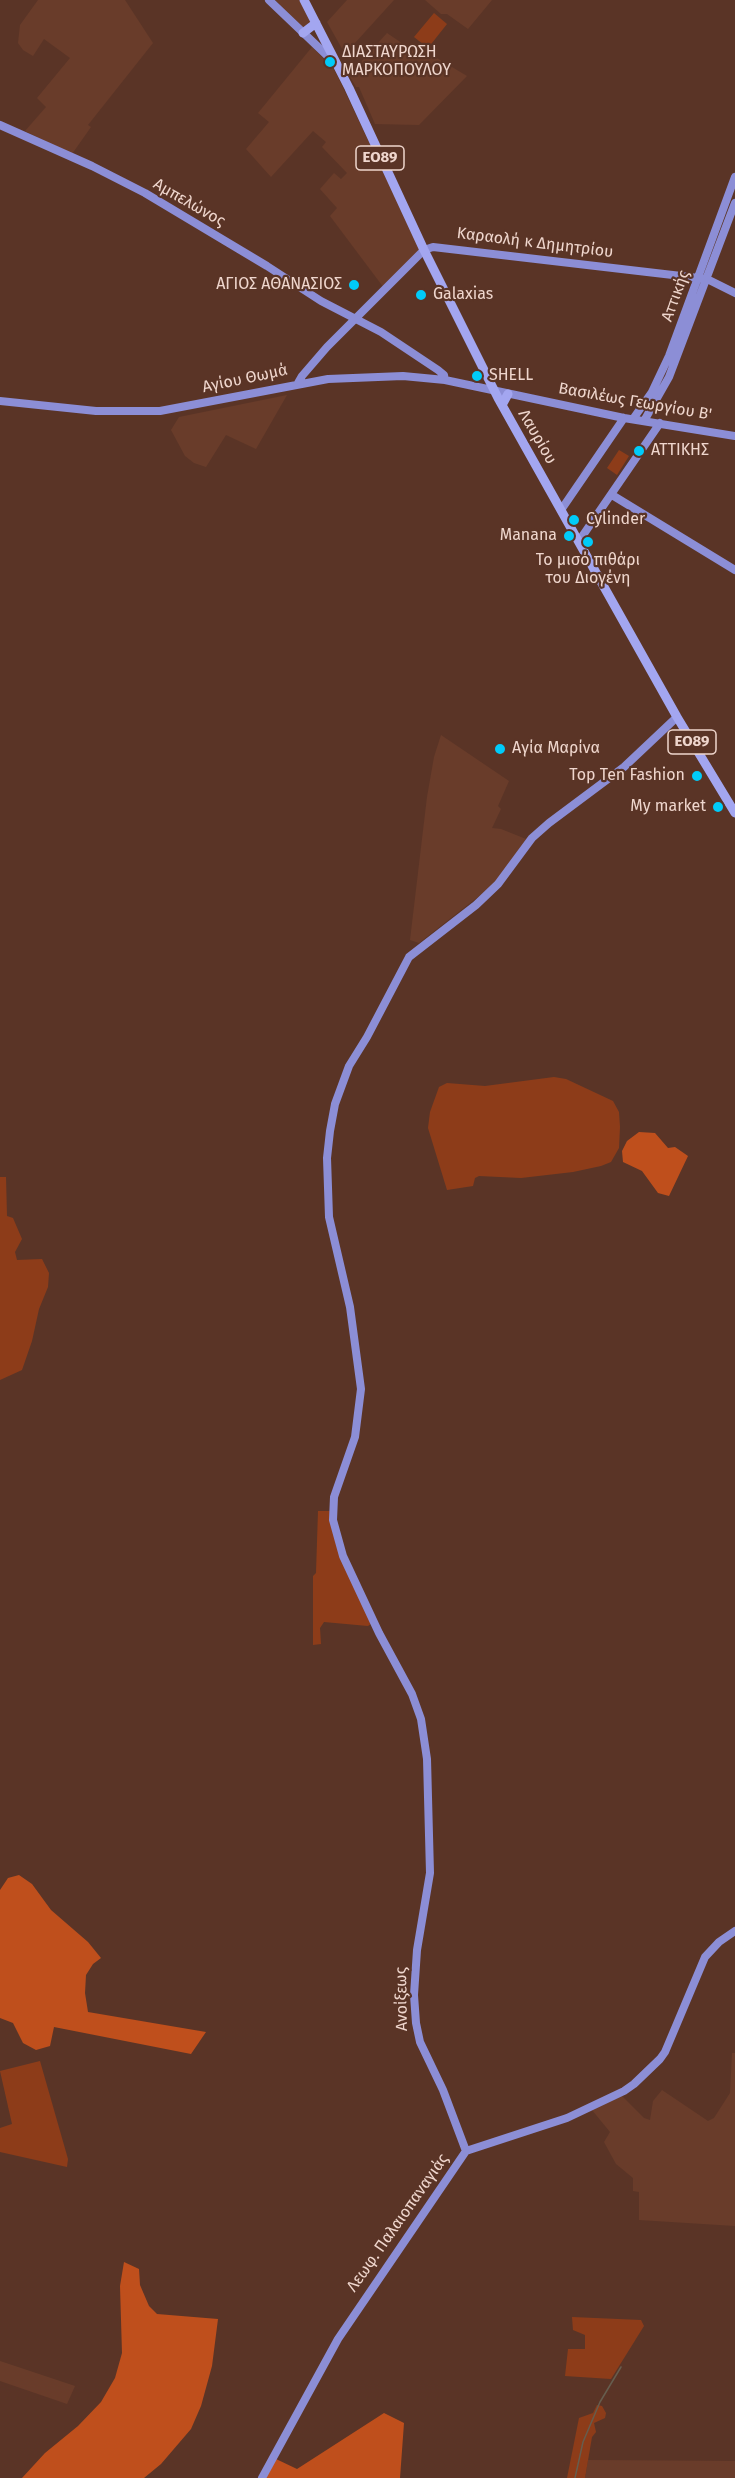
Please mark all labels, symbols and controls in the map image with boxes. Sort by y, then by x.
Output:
place label: ΔΙΑΣΤΑΥΡΩΣΗ ΜΑΡΚΟΠΟΥΛΟΥ [342,43,451,81]
marker: ΔΙΑΣΤΑΥΡΩΣΗ ΜΑΡΚΟΠΟΥΛΟΥ [323,55,337,69]
road number: ΕΟ89 [356,146,404,170]
street label: Αμπελώνος [150,175,228,231]
street label: Καραολή κ Δημητρίου [456,224,614,262]
street label: Αττικής [658,268,694,324]
place label: ΑΓΙΟΣ ΑΘΑΝΑΣΙΟΣ [216,275,342,295]
marker: ΑΓΙΟΣ ΑΘΑΝΑΣΙΟΣ [347,278,361,292]
place label: Galaxias [433,285,493,305]
marker: Galaxias [414,288,428,302]
street label: Αγίου Θωμά [201,361,289,397]
place label: SHELL [489,366,533,386]
marker: SHELL [470,369,484,383]
street label: Βασιλέως Γεωργίου Β' [557,379,713,425]
street label: Λαυρίου [514,406,560,468]
place label: ΑΤΤΙΚΗΣ [651,441,709,461]
marker: ΑΤΤΙΚΗΣ [632,444,646,458]
place label: Cylinder [586,510,645,530]
marker: Cylinder [567,513,581,527]
place label: Manana [500,526,557,546]
marker: Manana [562,529,576,543]
marker: Το μισό πιθάρι του Διογένη [581,535,595,549]
place label: Το μισό πιθάρι του Διογένη [536,551,640,589]
road number: ΕΟ89 [668,730,716,754]
place label: Αγία Μαρίνα [512,739,600,759]
marker: Αγία Μαρίνα [493,742,507,756]
place label: Top Ten Fashion [569,766,685,786]
marker: Top Ten Fashion [690,769,704,783]
place label: My market [630,797,706,817]
marker: My market [711,800,725,814]
street label: Ανοίξεως [392,1967,412,2031]
street label: Λεωφ. Παλαιοπαναγιάς [343,2150,453,2296]

